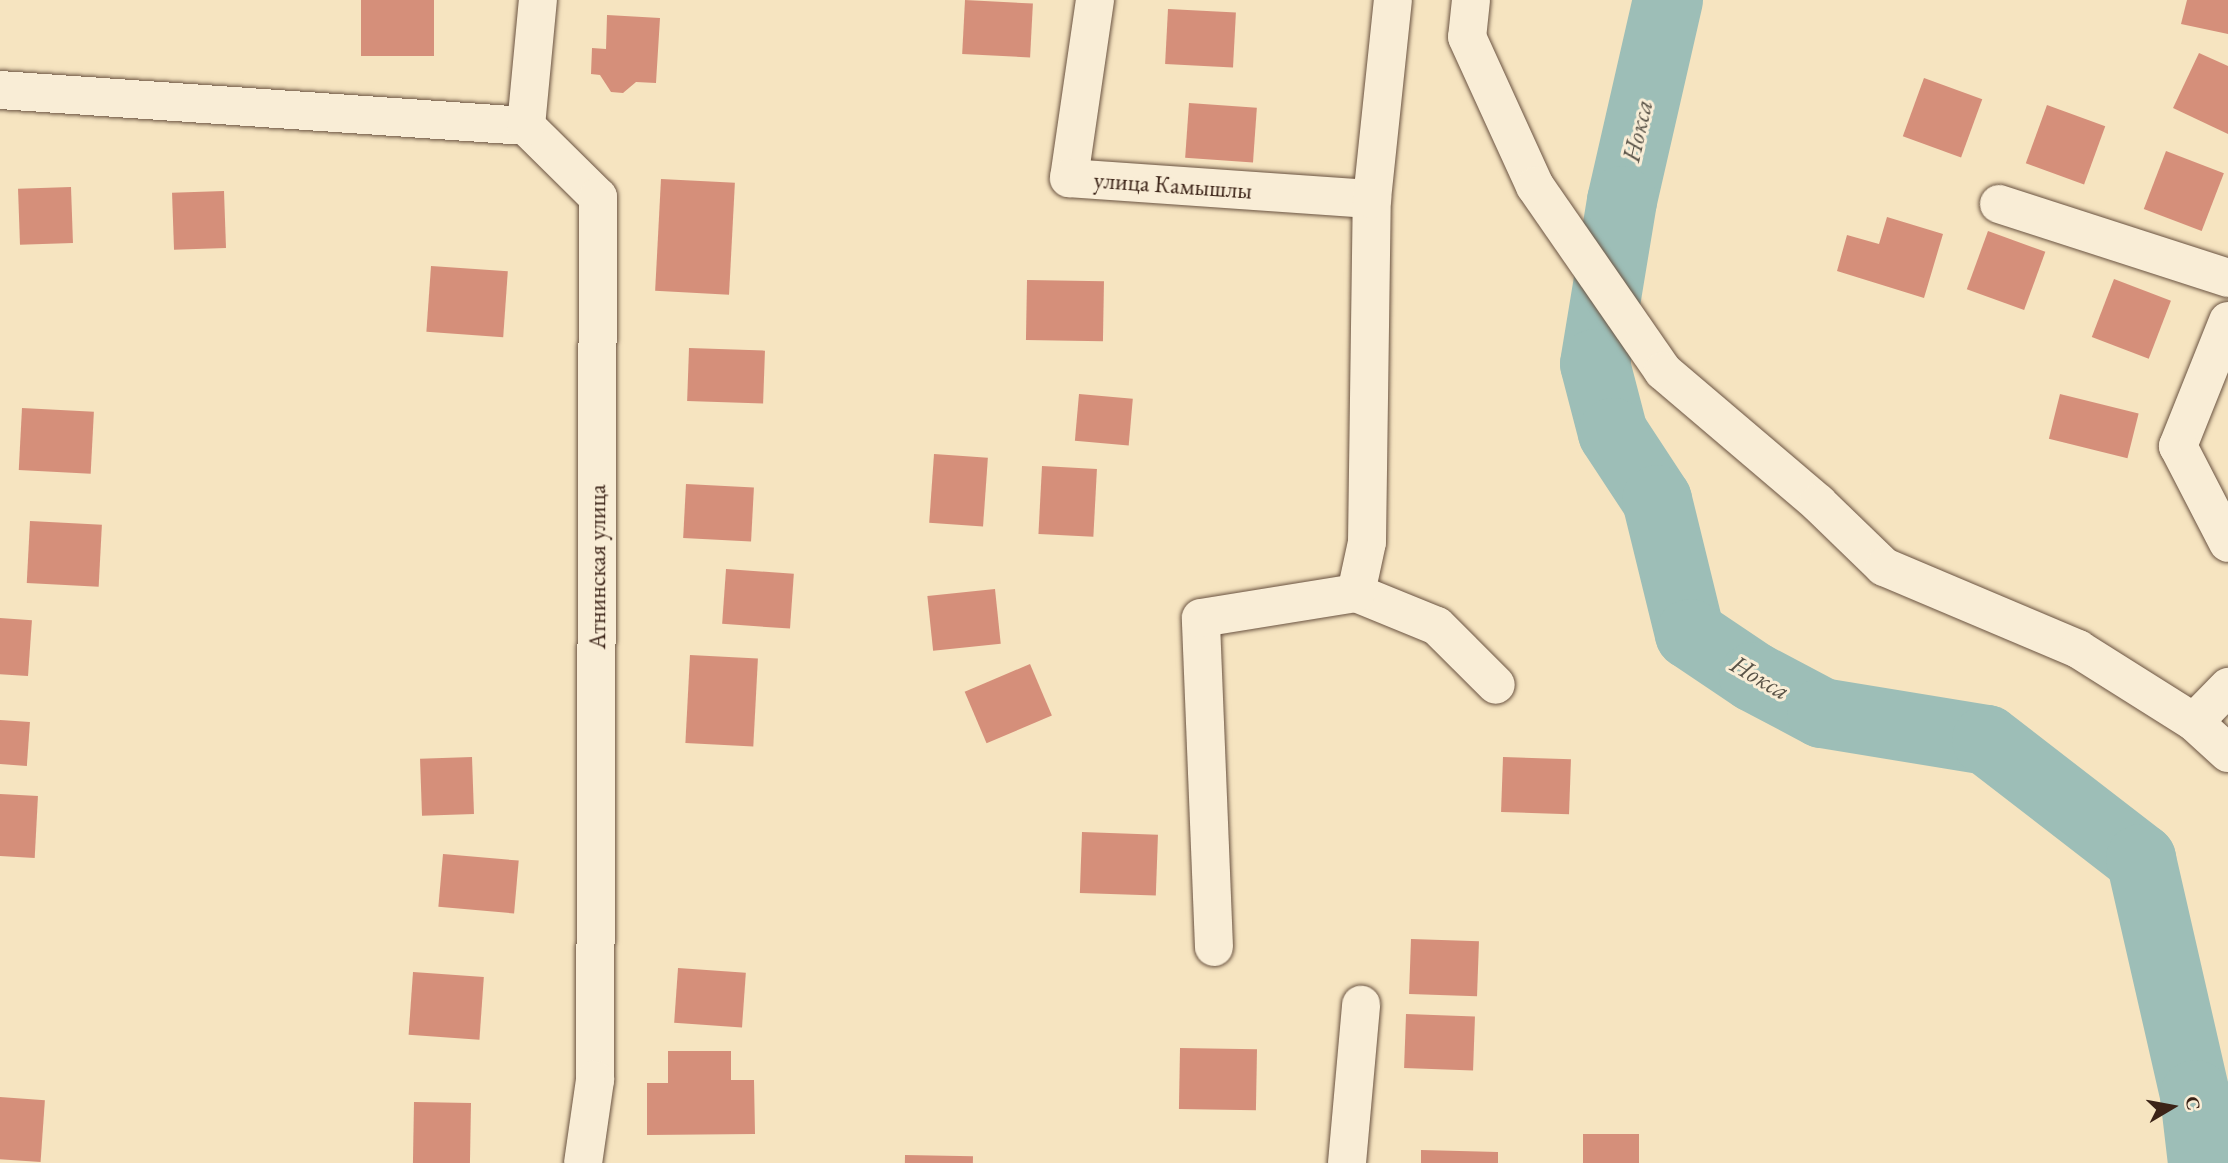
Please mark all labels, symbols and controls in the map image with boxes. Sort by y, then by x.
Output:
water label: Нокса [1616,97,1660,165]
street label: улица Камышлы [1093,165,1253,205]
street label: Атнинская улица [583,485,611,649]
water label: Нокса [1725,649,1795,707]
north arrow [2137,1072,2207,1142]
text: С [2180,1094,2207,1112]

